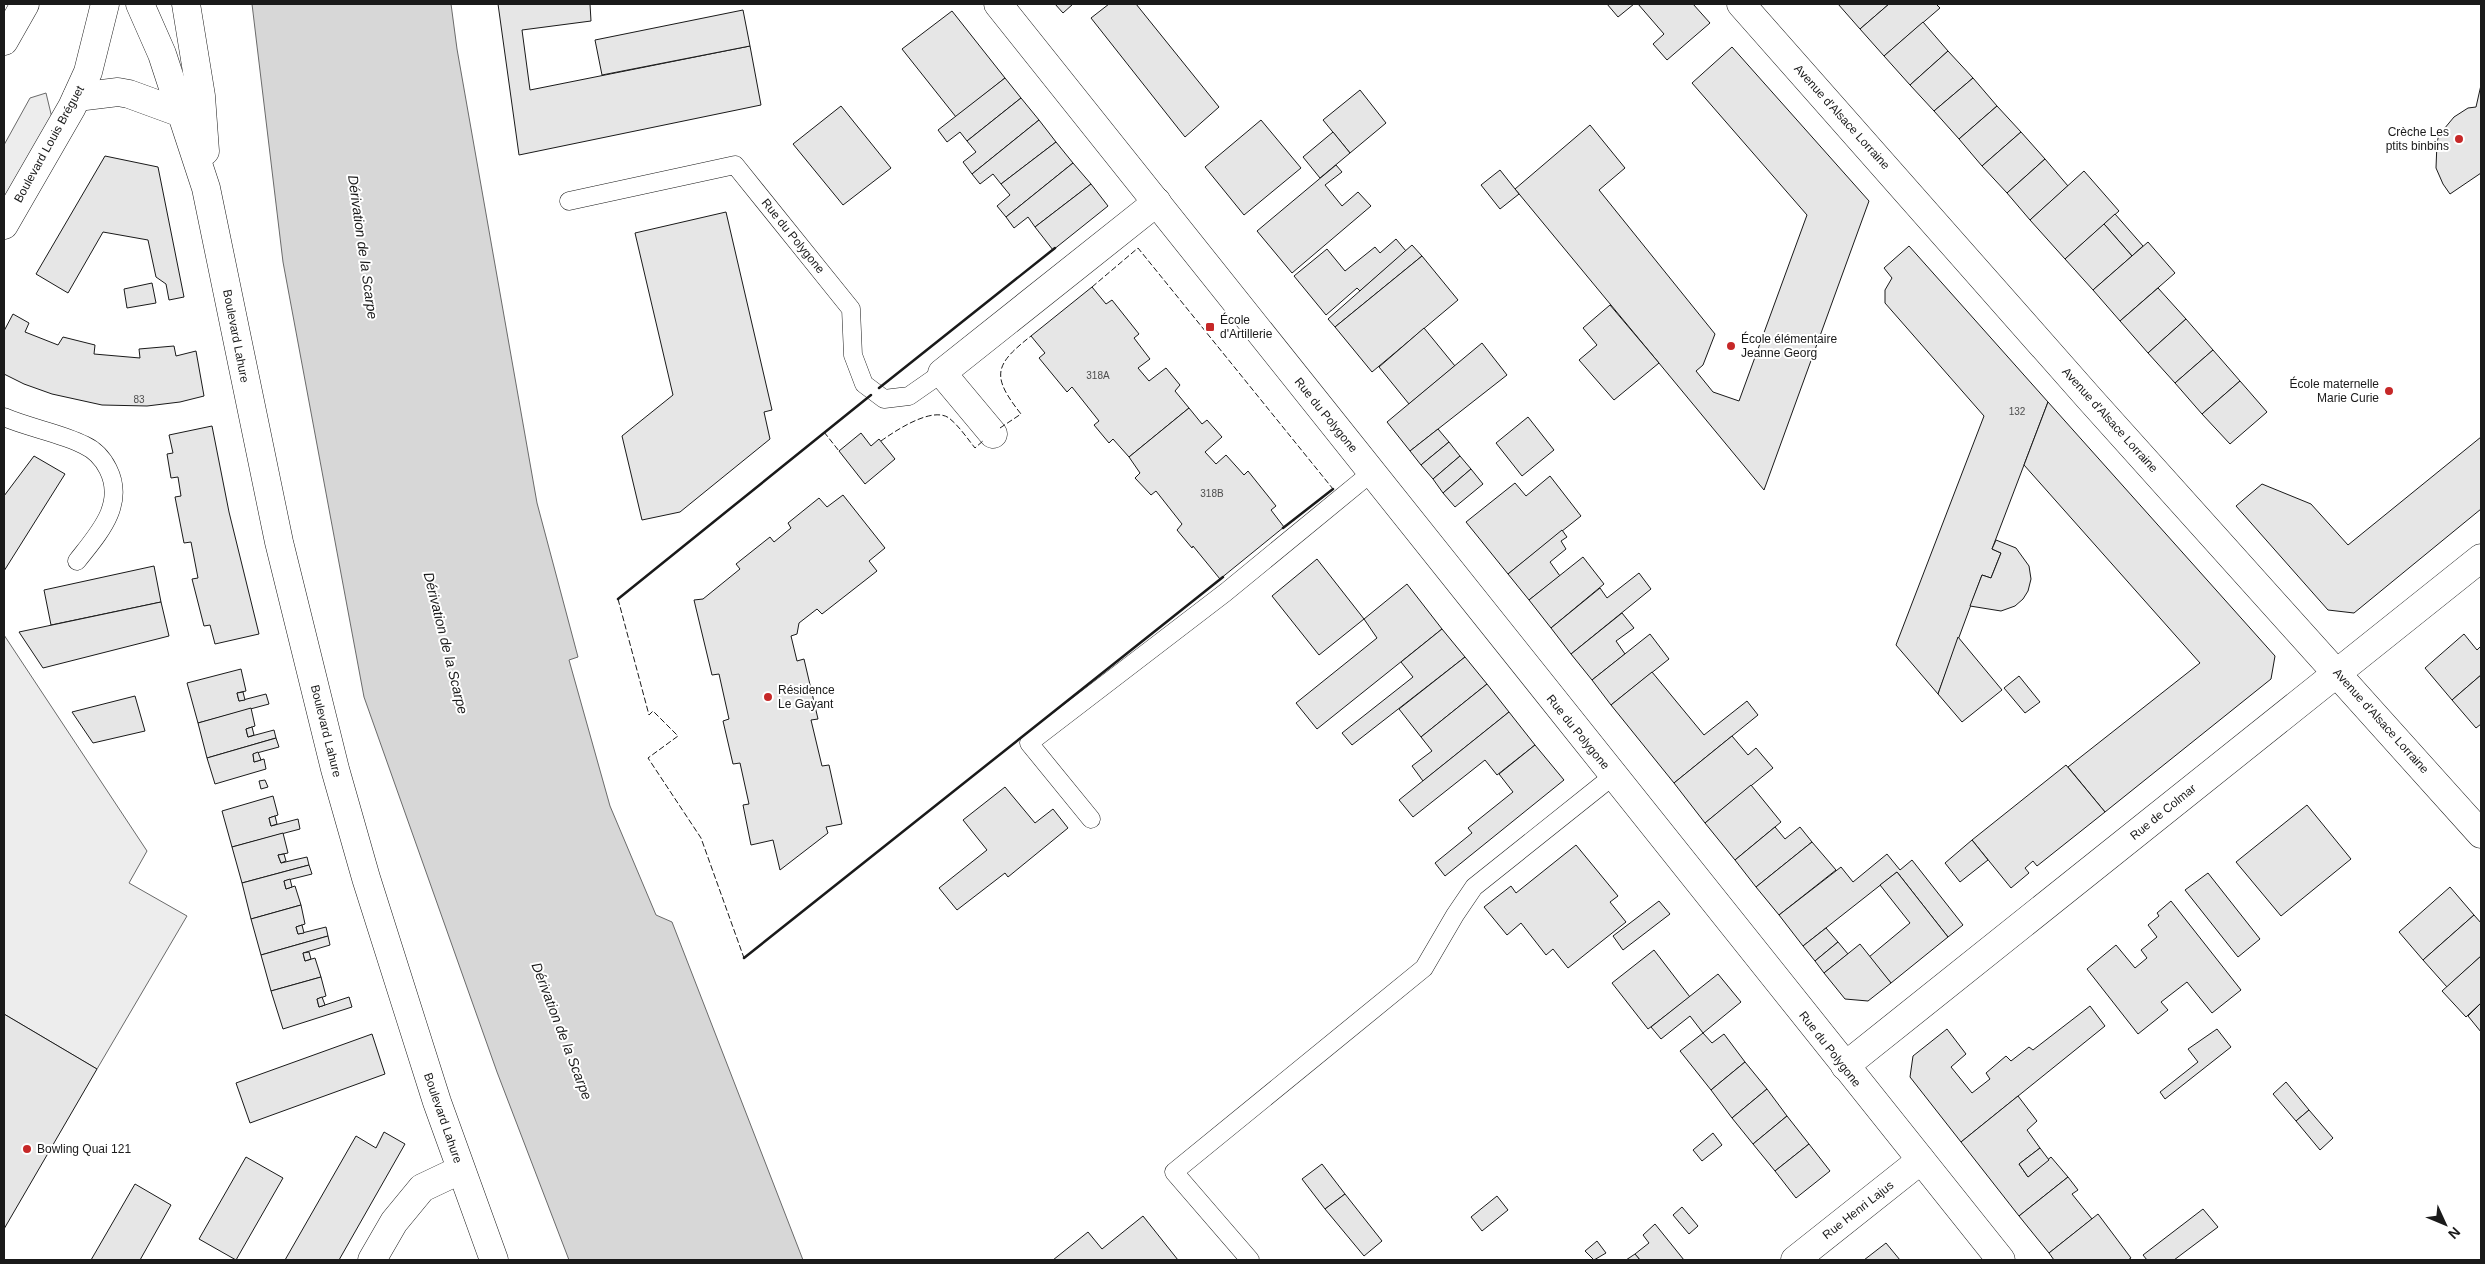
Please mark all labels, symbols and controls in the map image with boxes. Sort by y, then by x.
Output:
street label: Avenue d'Alsace Lorraine [1791,62,1893,173]
street label: Boulevard Louis Bréguet [11,83,87,205]
place label: Crèche Les ptits binbins [2386,125,2449,153]
marker: Crèche Les ptits binbins [2453,133,2465,145]
water label: Dérivation de la Scarpe [345,174,381,320]
street label: Rue du Polygone [759,196,828,276]
street label: Boulevard Lahure [220,288,252,384]
place label: École d'Artillerie [1220,312,1273,341]
marker: École d'Artillerie [1204,321,1216,333]
place label: École élémentaire Jeanne Georg [1741,331,1837,360]
marker: École élémentaire Jeanne Georg [1725,340,1737,352]
street label: Avenue d'Alsace Lorraine [2059,365,2161,476]
house number: 318A [1086,370,1110,381]
street label: Rue du Polygone [1292,375,1361,455]
place label: École maternelle Marie Curie [2290,376,2379,405]
marker: École maternelle Marie Curie [2383,385,2395,397]
house number: 83 [133,394,145,405]
house number: 132 [2009,406,2026,417]
house number: 318B [1200,488,1224,499]
water label: Dérivation de la Scarpe [421,570,471,716]
street label: Avenue d'Alsace Lorraine [2330,666,2432,777]
street label: Boulevard Lahure [308,683,344,779]
place label: Résidence Le Gayant [778,683,835,711]
marker: Résidence Le Gayant [762,691,774,703]
street label: Rue du Polygone [1544,692,1613,772]
street label: Rue de Colmar [2127,781,2199,843]
water label: Dérivation de la Scarpe [528,960,596,1102]
street label: Rue du Polygone [1796,1008,1864,1090]
street label: Boulevard Lahure [421,1071,465,1165]
place label: Bowling Quai 121 [37,1142,131,1156]
marker: Bowling Quai 121 [21,1143,33,1155]
street label: Rue Henri Lajus [1820,1178,1896,1242]
north arrow [2420,1199,2470,1249]
text: N [2445,1224,2464,1242]

